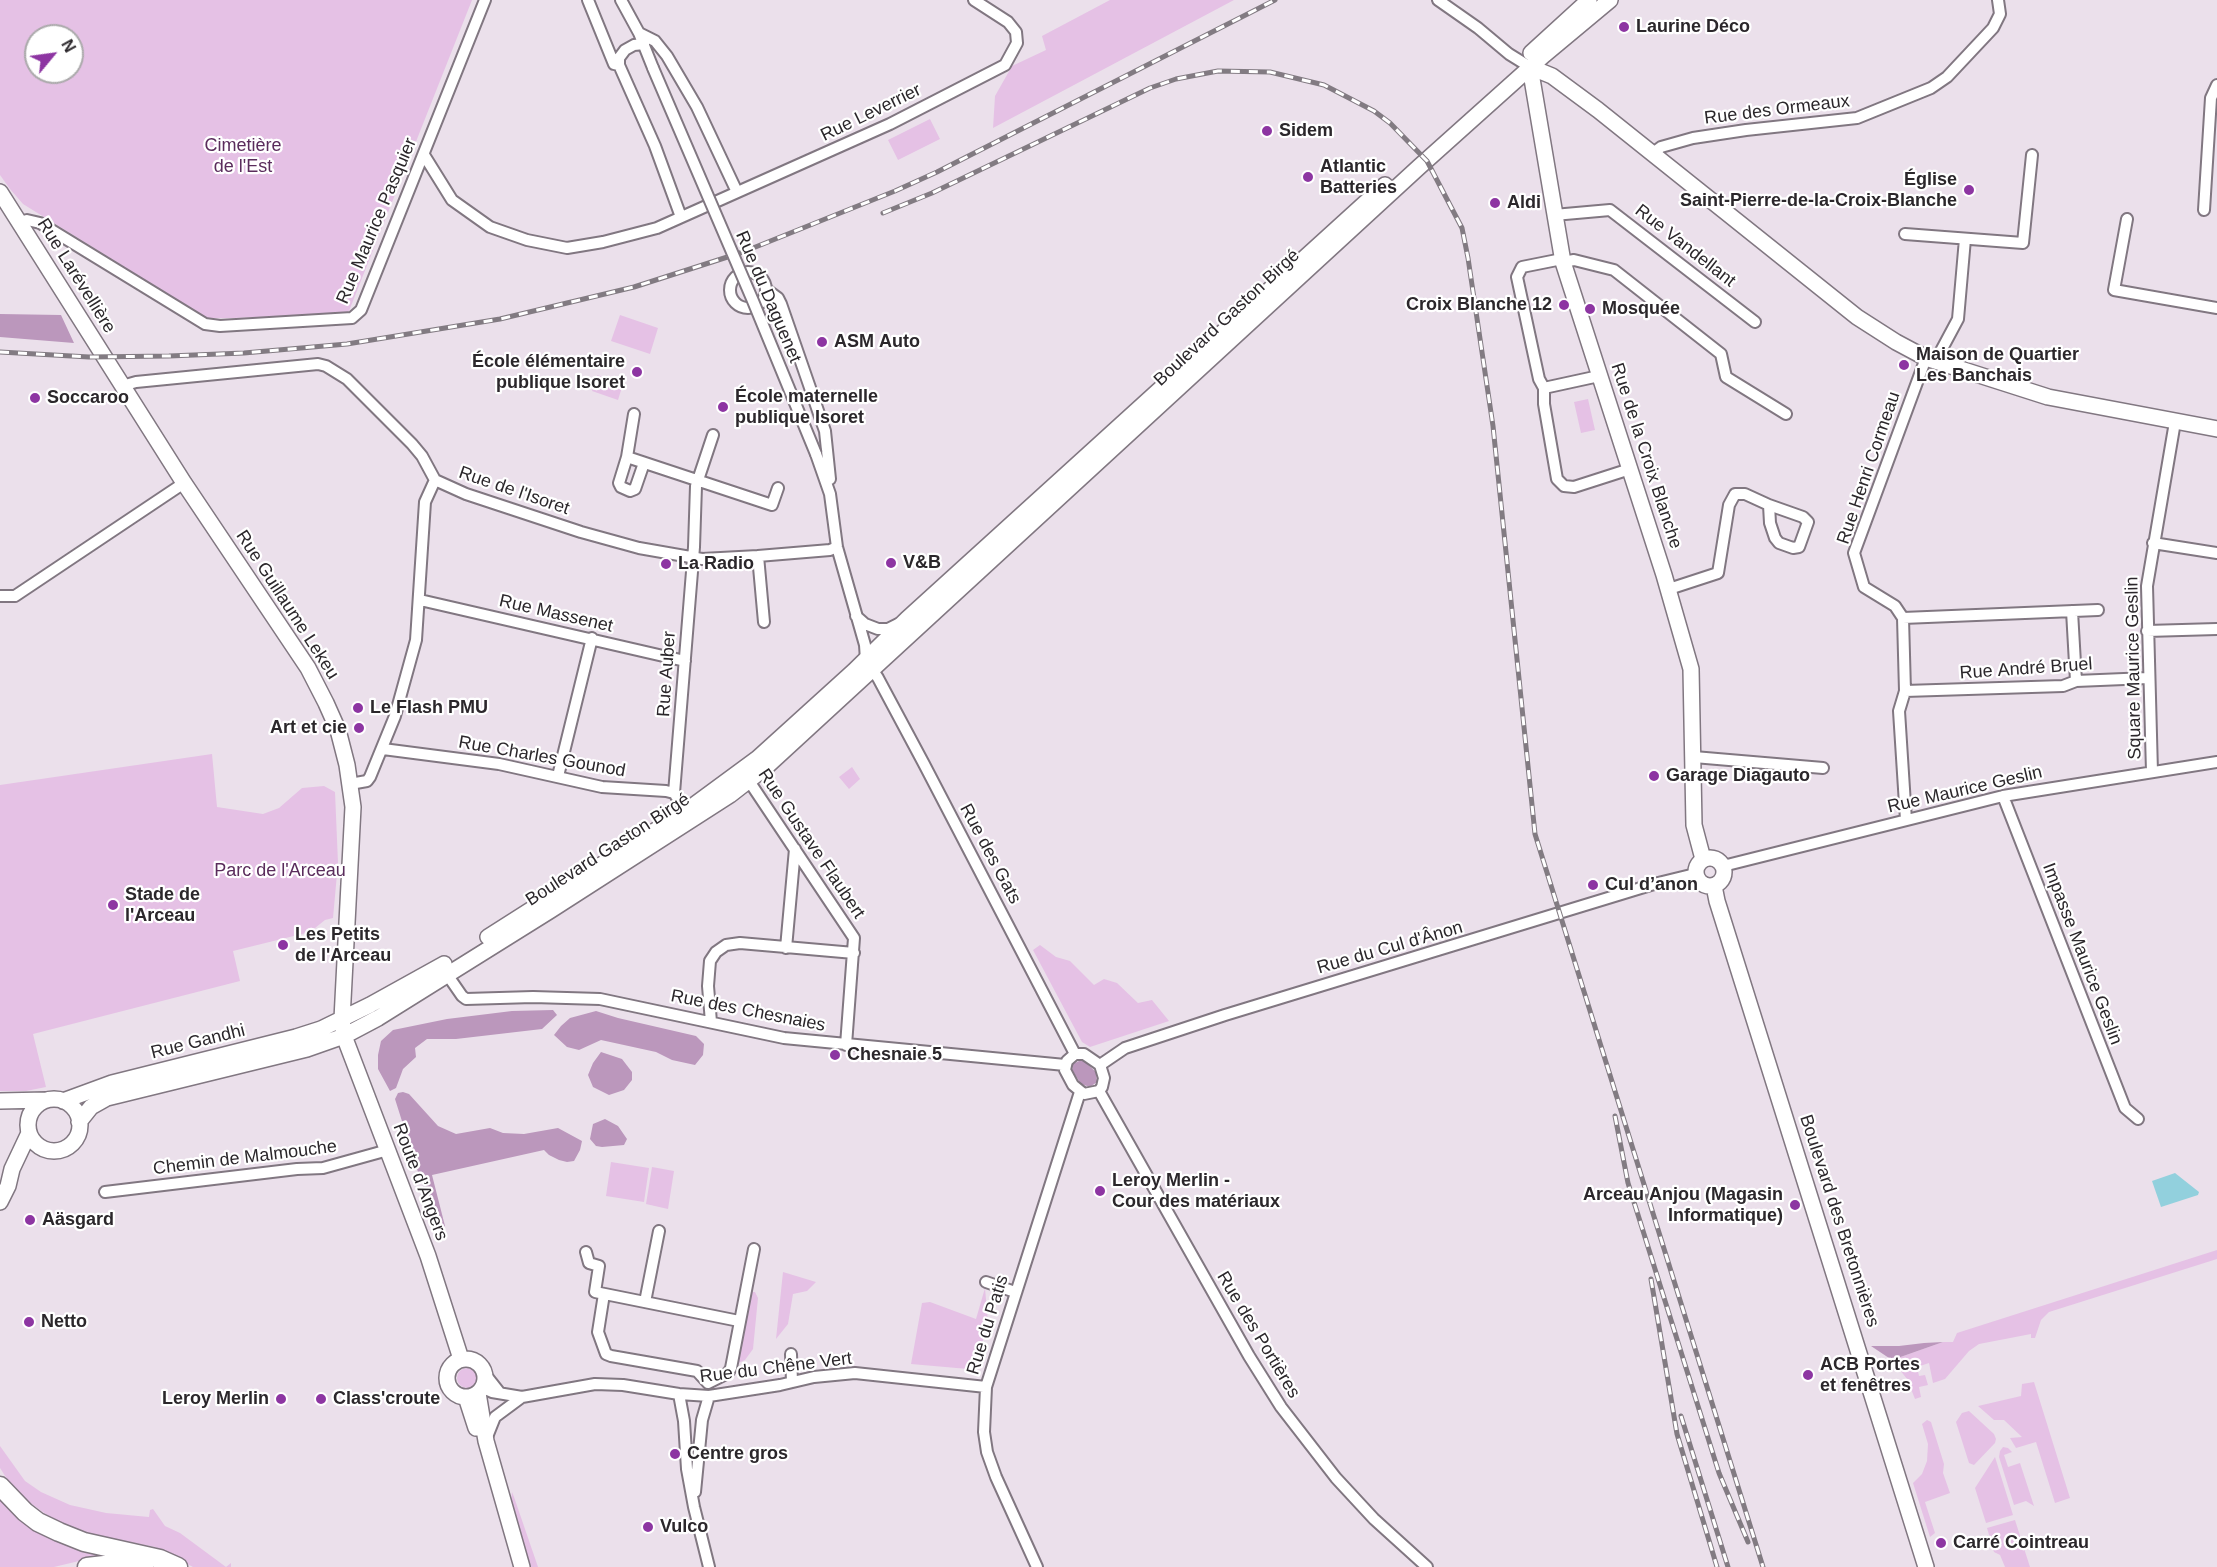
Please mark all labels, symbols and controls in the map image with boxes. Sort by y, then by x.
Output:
place label: Laurine Déco [1636,16,1750,38]
marker: Laurine Déco [1617,20,1631,34]
north arrow [24,24,84,84]
text: N [58,37,79,55]
street label: Rue Leverrier [817,79,925,147]
street label: Rue des Ormeaux [1703,90,1851,130]
place label: Sidem [1279,120,1333,142]
marker: Sidem [1260,124,1274,138]
park label: Cimetière de l'Est [204,135,282,178]
street label: Rue Maurice Pasquier [332,135,422,307]
place label: Atlantic Batteries [1320,156,1397,198]
place label: Église Saint-Pierre-de-la-Croix-Blanche [1680,169,1957,212]
marker: Atlantic Batteries [1301,170,1315,184]
marker: Église Saint-Pierre-de-la-Croix-Blanche [1962,183,1976,197]
place label: Aldi [1507,192,1541,214]
marker: Aldi [1488,196,1502,210]
street label: Rue Vandellant [1630,200,1740,292]
street label: Rue Larévellière [32,215,120,337]
street label: Rue du Daguenet [730,228,806,366]
street label: Boulevard Gaston Birgé [1150,245,1304,391]
place label: Croix Blanche 12 [1406,294,1552,316]
marker: Croix Blanche 12 [1557,298,1571,312]
place label: Mosquée [1602,298,1680,320]
marker: Mosquée [1583,302,1597,316]
place label: ASM Auto [834,331,920,353]
marker: ASM Auto [815,335,829,349]
place label: Maison de Quartier Les Banchais [1916,344,2079,386]
place label: École élémentaire publique Isoret [472,351,625,394]
marker: Maison de Quartier Les Banchais [1897,358,1911,372]
street label: Rue de la Croix Blanche [1606,360,1686,552]
marker: École élémentaire publique Isoret [630,365,644,379]
place label: École maternelle publique Isoret [735,386,878,428]
place label: Soccaroo [47,387,129,409]
street label: Rue Henri Cormeau [1833,389,1905,547]
marker: Soccaroo [28,391,42,405]
marker: École maternelle publique Isoret [716,400,730,414]
street label: Rue de l'Isoret [456,462,572,520]
street label: Rue Guillaume Lekeu [231,527,343,683]
place label: V&B [903,552,941,574]
place label: La Radio [678,553,754,575]
marker: V&B [884,556,898,570]
marker: La Radio [659,557,673,571]
street label: Square Maurice Geslin [2122,576,2146,760]
street label: Rue Massenet [497,590,615,638]
street label: Rue Auber [653,630,681,718]
street label: Rue André Bruel [1959,654,2093,684]
place label: Le Flash PMU [370,697,488,719]
marker: Le Flash PMU [351,701,365,715]
place label: Art et cie [270,717,347,739]
marker: Art et cie [352,721,366,735]
street label: Rue Charles Gounod [457,732,627,782]
street label: Rue Maurice Geslin [1886,762,2044,818]
street label: Rue Gustave Flaubert [753,765,869,923]
place label: Garage Diagauto [1666,765,1810,787]
marker: Garage Diagauto [1647,769,1661,783]
street label: Boulevard Gaston Birgé [522,789,694,911]
street label: Rue des Gats [955,800,1025,908]
park label: Parc de l'Arceau [214,860,346,882]
street label: Impasse Maurice Geslin [2037,860,2127,1048]
place label: Cul d’anon [1605,874,1698,896]
marker: Cul d’anon [1586,878,1600,892]
place label: Stade de l'Arceau [125,884,200,926]
marker: Stade de l'Arceau [106,898,120,912]
street label: Rue du Cul d'Ânon [1315,917,1465,979]
place label: Les Petits de l'Arceau [295,924,391,966]
marker: Les Petits de l'Arceau [276,938,290,952]
street label: Rue des Chesnaies [669,985,827,1037]
street label: Rue Gandhi [149,1020,247,1064]
place label: Chesnaie 5 [847,1044,942,1066]
marker: Chesnaie 5 [828,1048,842,1062]
street label: Boulevard des Bretonnières [1794,1112,1884,1330]
street label: Route d’Angers [388,1120,452,1244]
street label: Chemin de Malmouche [152,1136,338,1180]
place label: Leroy Merlin - Cour des matériaux [1112,1170,1280,1212]
marker: Leroy Merlin - Cour des matériaux [1093,1184,1107,1198]
place label: Arceau Anjou (Magasin Informatique) [1583,1184,1783,1226]
marker: Arceau Anjou (Magasin Informatique) [1788,1198,1802,1212]
place label: Aäsgard [42,1209,114,1231]
marker: Aäsgard [23,1213,37,1227]
street label: Rue des Portières [1212,1268,1304,1402]
street label: Rue du Patis [963,1273,1013,1377]
place label: Netto [41,1311,87,1333]
marker: Netto [22,1315,36,1329]
street label: Rue du Chêne Vert [699,1348,853,1388]
place label: ACB Portes et fenêtres [1820,1354,1920,1396]
marker: ACB Portes et fenêtres [1801,1368,1815,1382]
place label: Leroy Merlin [162,1388,269,1410]
place label: Class'croute [333,1388,440,1410]
marker: Leroy Merlin [274,1392,288,1406]
marker: Class'croute [314,1392,328,1406]
place label: Centre gros [687,1443,788,1465]
marker: Centre gros [668,1447,682,1461]
place label: Vulco [660,1516,708,1538]
marker: Vulco [641,1520,655,1534]
place label: Carré Cointreau [1953,1532,2089,1554]
marker: Carré Cointreau [1934,1536,1948,1550]

